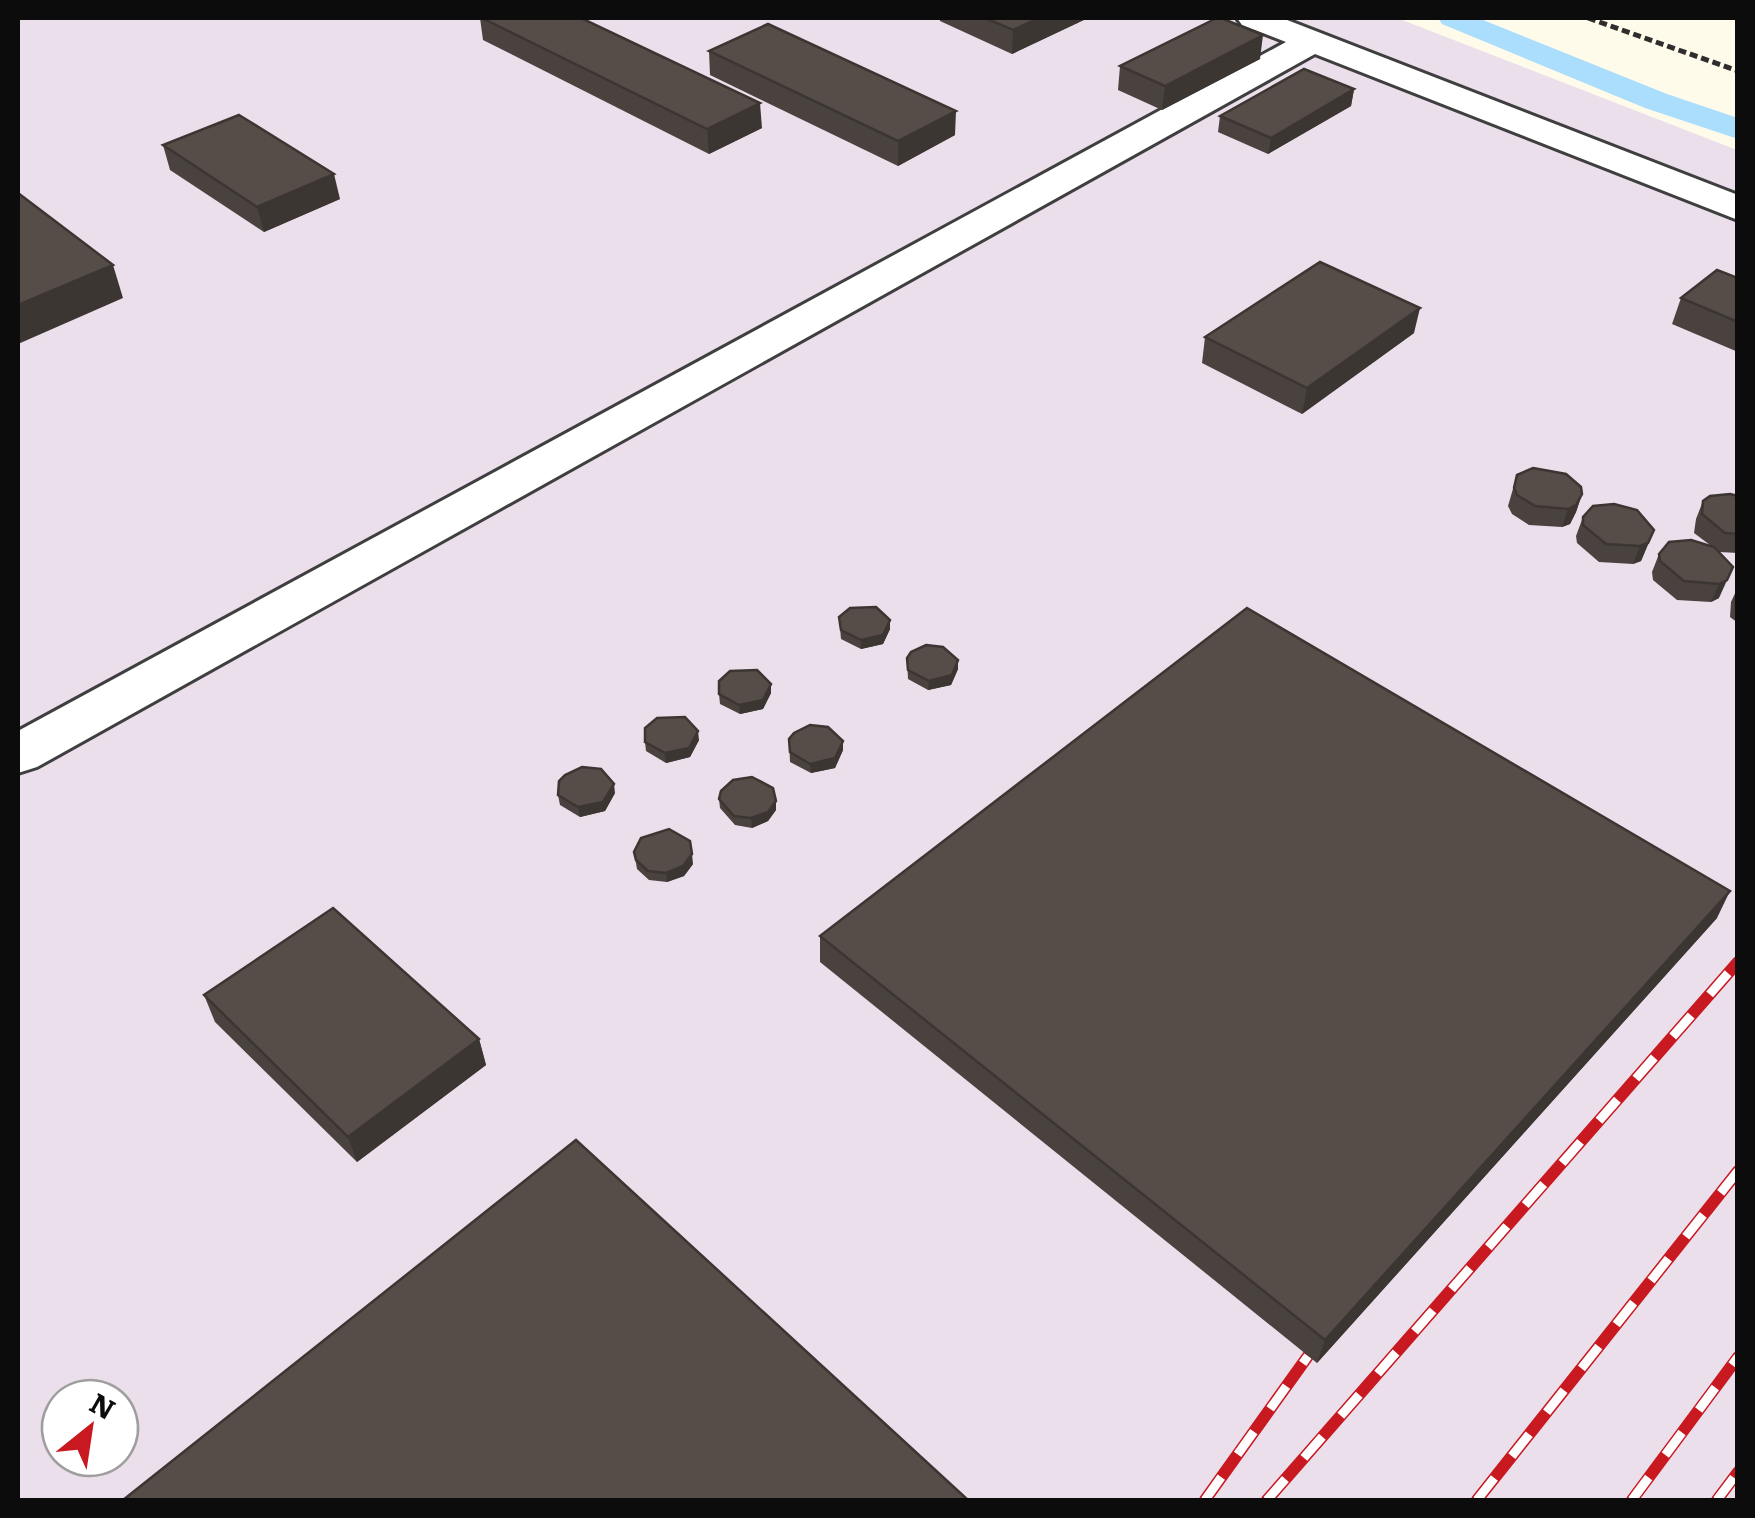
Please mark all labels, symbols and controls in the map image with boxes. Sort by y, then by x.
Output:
north arrow [40,1378,140,1478]
text: N [83,1381,124,1429]

